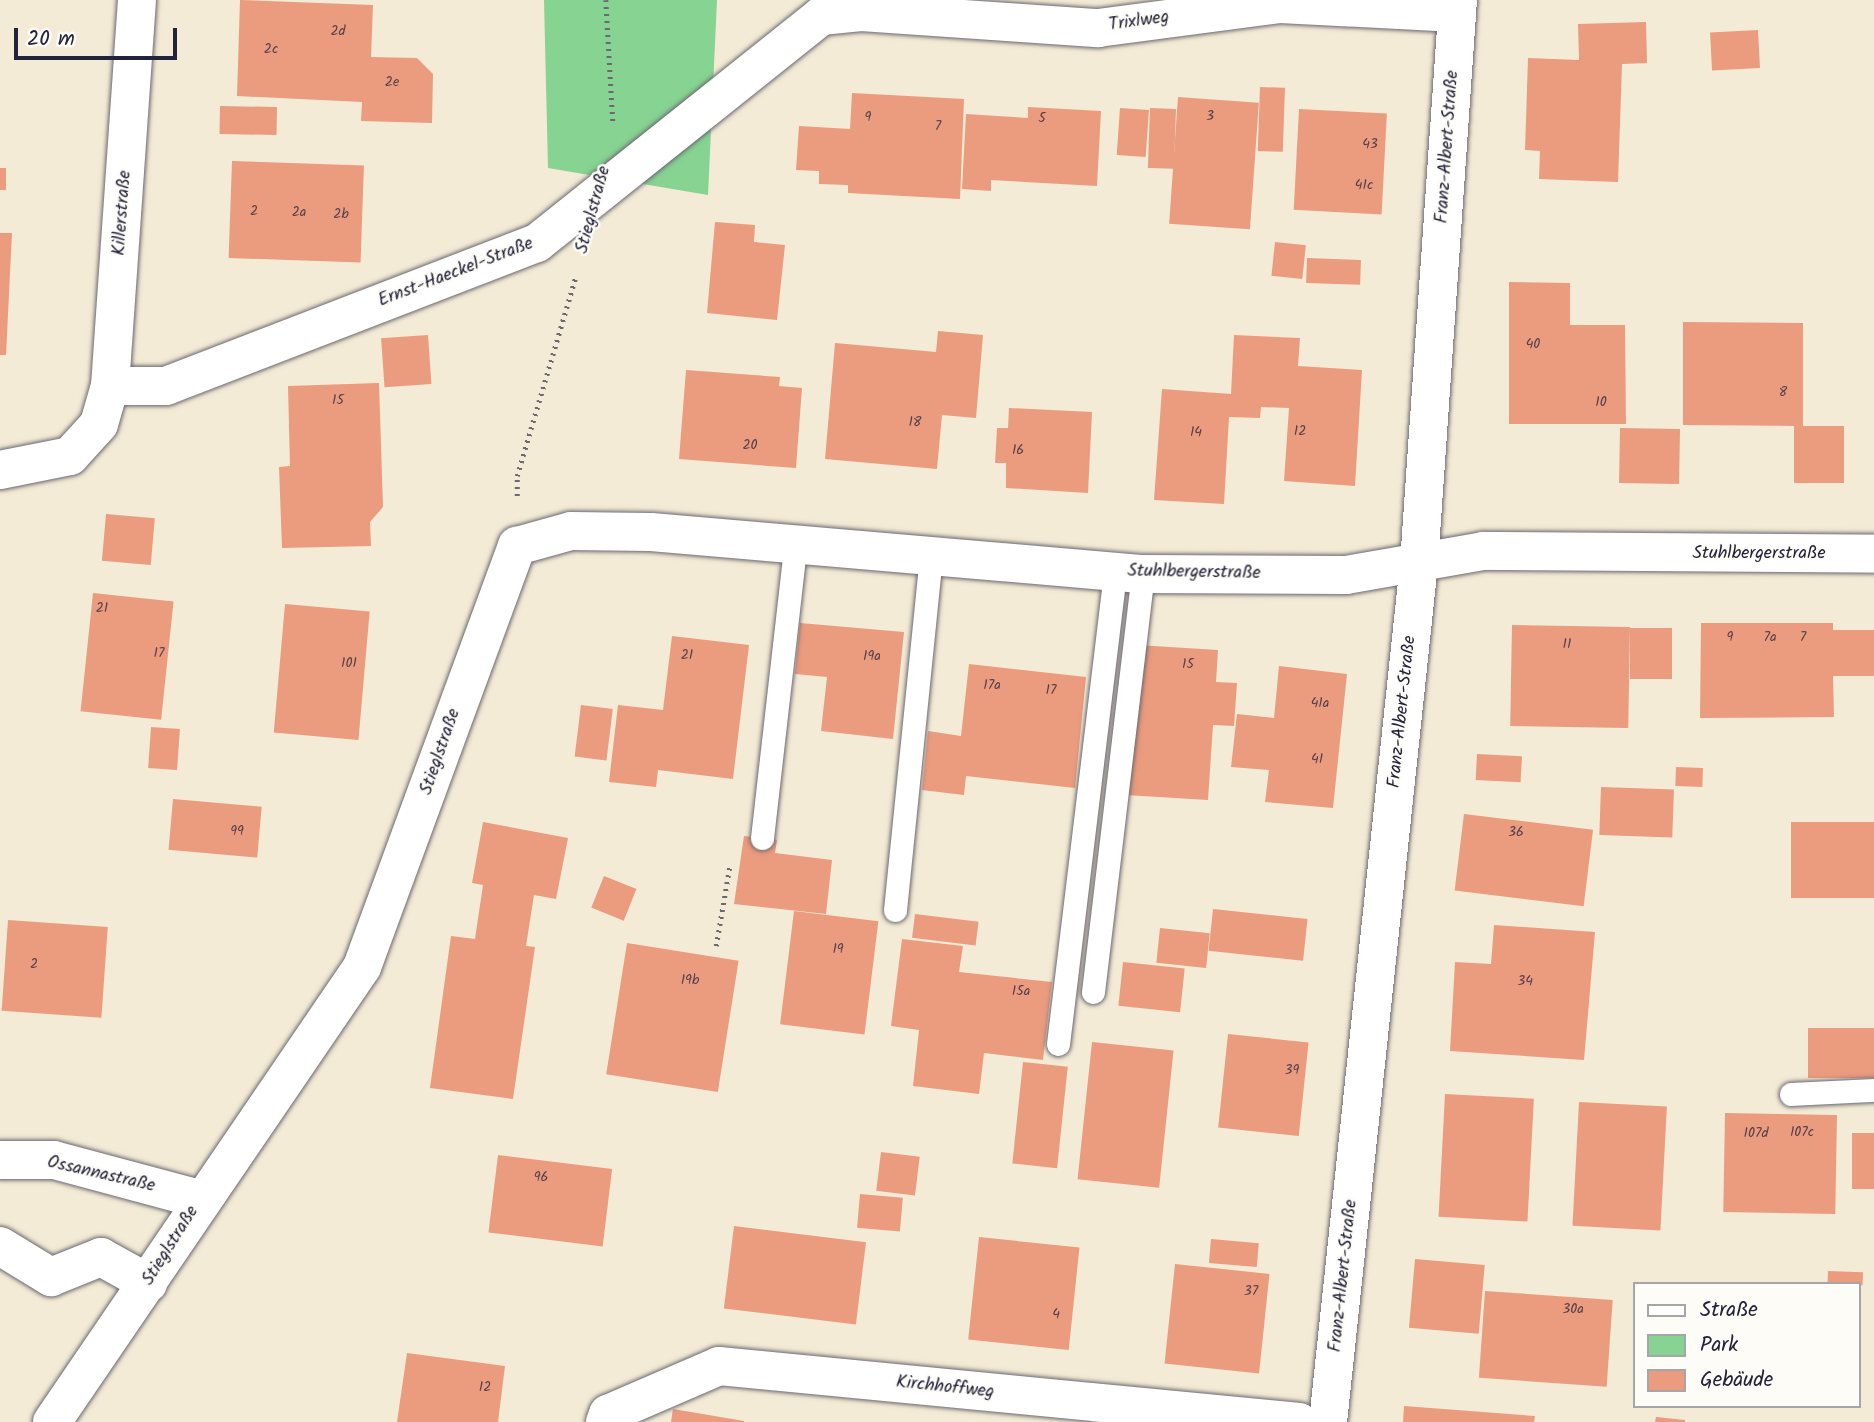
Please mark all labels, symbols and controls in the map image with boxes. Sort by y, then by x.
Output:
street label: Trixlweg [1107,7,1171,37]
scale bar [18,14,180,58]
text: 20 m [27,23,75,56]
house number: 2d [330,23,346,39]
house number: 2c [264,41,278,57]
street label: Franz-Albert-Straße [1432,70,1464,224]
house number: 2e [385,74,399,90]
house number: 3 [1206,108,1214,124]
house number: 9 [865,109,871,125]
house number: 5 [1038,110,1046,126]
house number: 7 [935,118,941,134]
house number: 43 [1362,136,1378,152]
street label: Stieglstraße [572,164,616,256]
street label: Killerstraße [109,170,137,256]
house number: 41c [1355,177,1373,193]
house number: 2 [250,203,258,219]
house number: 2a [292,204,306,220]
house number: 2b [333,206,349,222]
street label: Ernst-Haeckel-Straße [375,233,537,313]
house number: 40 [1526,336,1540,352]
house number: 8 [1779,384,1787,400]
house number: 15 [332,392,344,408]
house number: 10 [1595,394,1607,410]
house number: 18 [909,414,921,430]
house number: 12 [1294,423,1306,439]
house number: 14 [1190,424,1202,440]
house number: 20 [742,437,758,453]
house number: 16 [1012,442,1024,458]
street label: Stuhlbergerstraße [1692,543,1826,565]
street label: Stuhlbergerstraße [1127,561,1261,585]
house number: 21 [96,600,108,616]
house number: 9 [1727,629,1733,645]
house number: 7a [1763,629,1777,645]
house number: 7 [1800,629,1806,645]
street label: Franz-Albert-Straße [1384,635,1422,789]
house number: 11 [1563,636,1571,652]
house number: 17 [154,645,164,661]
house number: 21 [681,647,693,663]
house number: 19a [863,648,881,664]
house number: 101 [341,655,357,671]
house number: 15 [1182,656,1194,672]
house number: 17a [983,677,1001,693]
house number: 17 [1046,682,1056,698]
house number: 41a [1311,695,1329,711]
street label: Stieglstraße [416,706,466,798]
house number: 41 [1311,751,1323,767]
house number: 99 [230,823,244,839]
house number: 36 [1508,824,1524,840]
house number: 19 [832,941,844,957]
house number: 2 [30,956,38,972]
house number: 19b [681,972,699,988]
house number: 34 [1517,973,1533,989]
house number: 15a [1012,983,1030,999]
house number: 39 [1285,1062,1299,1078]
house number: 107c [1790,1124,1814,1140]
house number: 107d [1744,1125,1768,1141]
street label: Ossannastraße [45,1152,157,1198]
house number: 96 [534,1169,548,1185]
street label: Franz-Albert-Straße [1325,1199,1363,1353]
street label: Stieglstraße [138,1202,204,1290]
legend [1632,1282,1860,1408]
house number: 37 [1244,1283,1258,1299]
text: Straße [1700,1294,1758,1327]
house number: 30a [1562,1301,1584,1317]
house number: 4 [1052,1306,1060,1322]
text: Park [1700,1329,1738,1362]
text: Gebäude [1700,1364,1773,1397]
street label: Kirchhoffweg [895,1372,995,1404]
house number: 12 [479,1379,491,1395]

